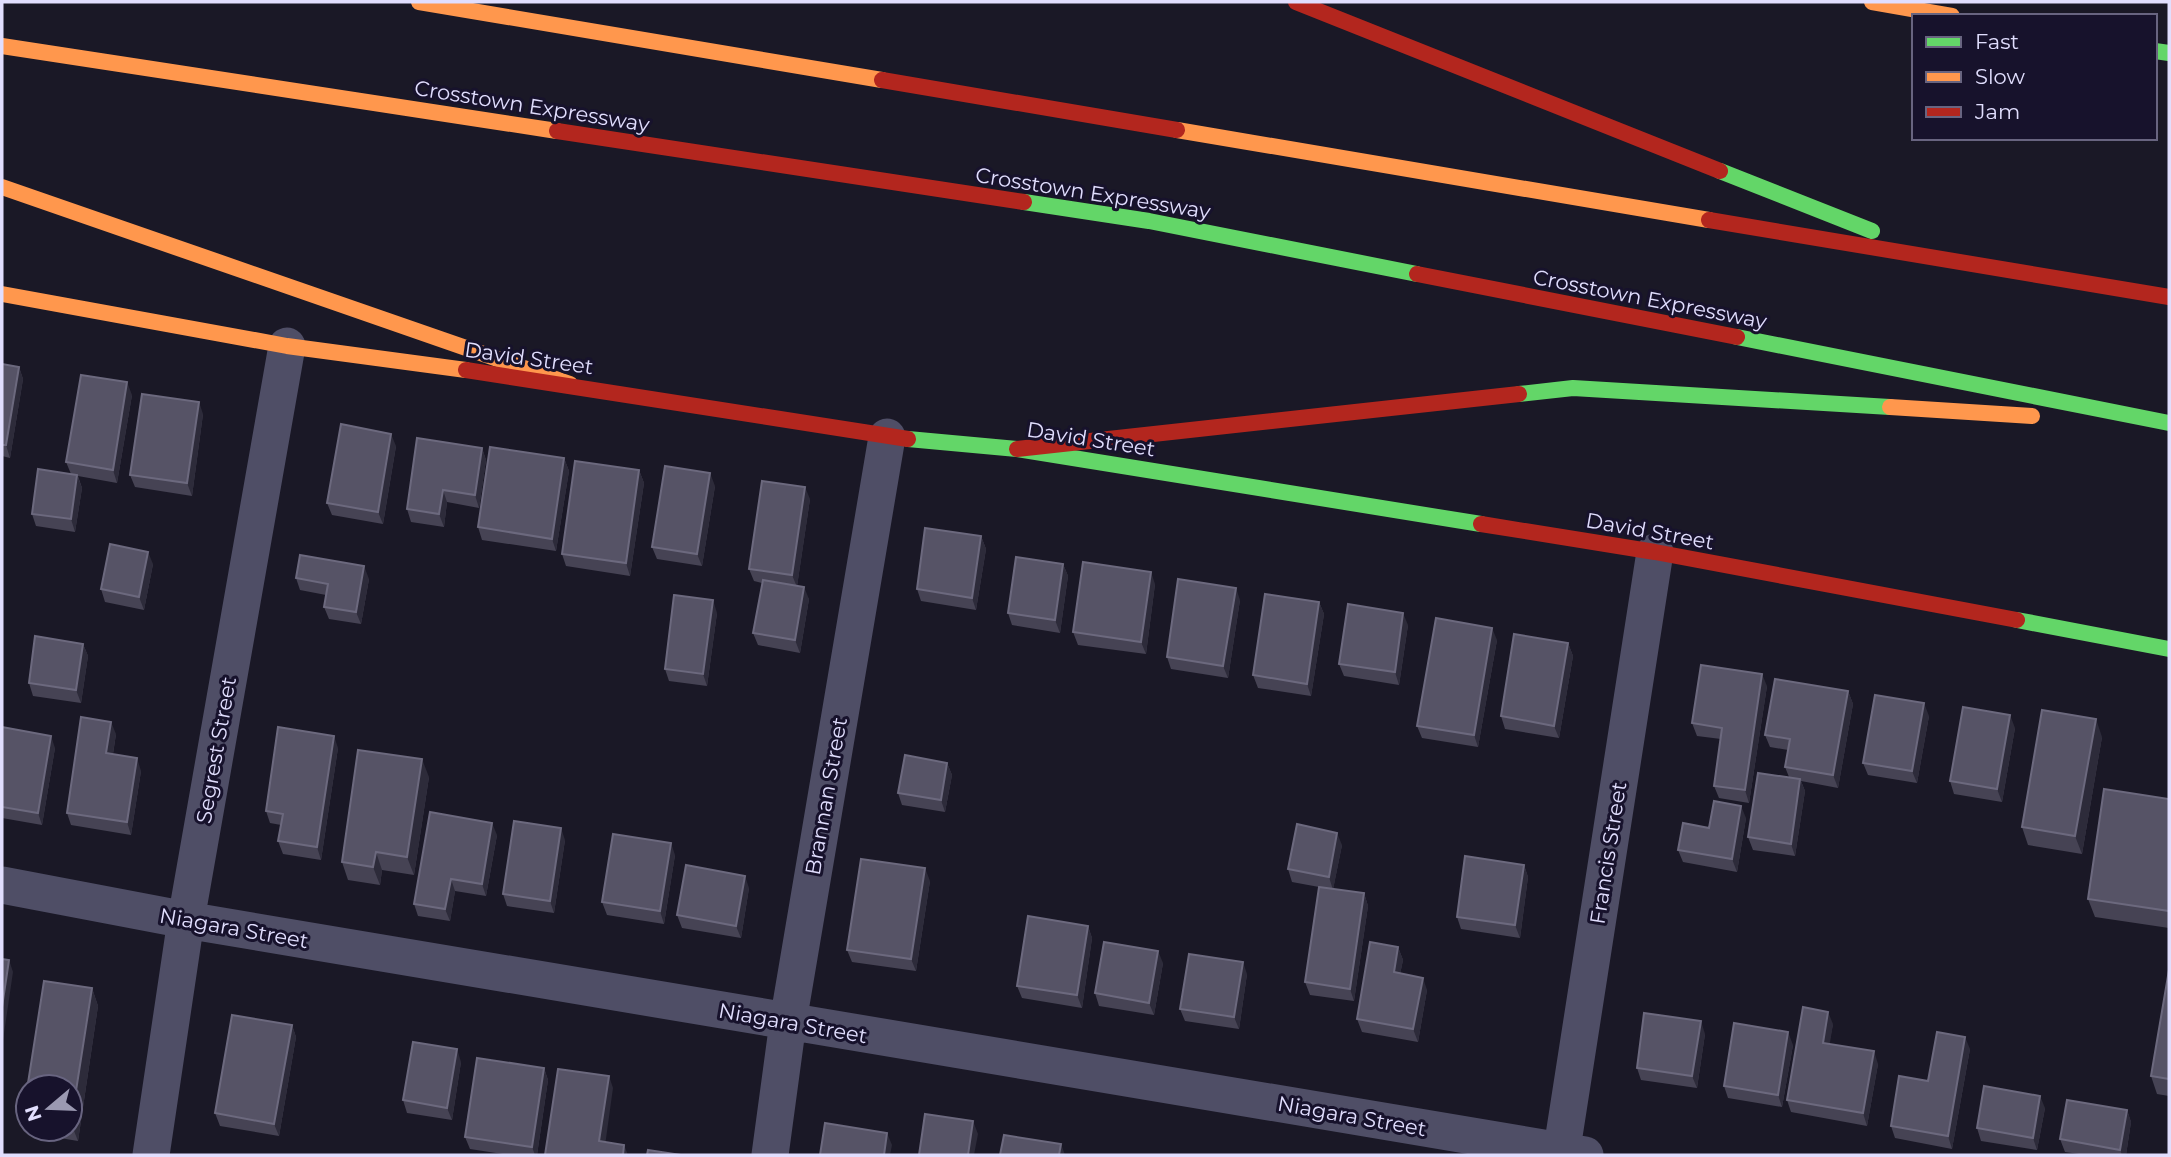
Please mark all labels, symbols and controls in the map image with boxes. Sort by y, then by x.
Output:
legend [1912,14,2157,140]
text: Fast [1975,29,2019,54]
text: Slow [1975,64,2025,89]
street label: Crosstown Expressway [413,75,652,137]
text: Jam [1974,99,2020,124]
street label: Crosstown Expressway [974,162,1213,224]
street label: Crosstown Expressway [1531,264,1770,334]
street label: David Street [463,337,595,379]
street label: David Street [1025,417,1157,461]
street label: David Street [1584,507,1716,555]
street label: Segrest Street [191,675,241,825]
street label: Brannan Street [800,715,852,877]
street label: Francis Street [1584,780,1632,926]
street label: Niagara Street [158,903,310,953]
street label: Niagara Street [717,998,869,1048]
north arrow [14,1073,84,1143]
street label: Niagara Street [1276,1091,1428,1141]
text: N [20,1102,47,1124]

